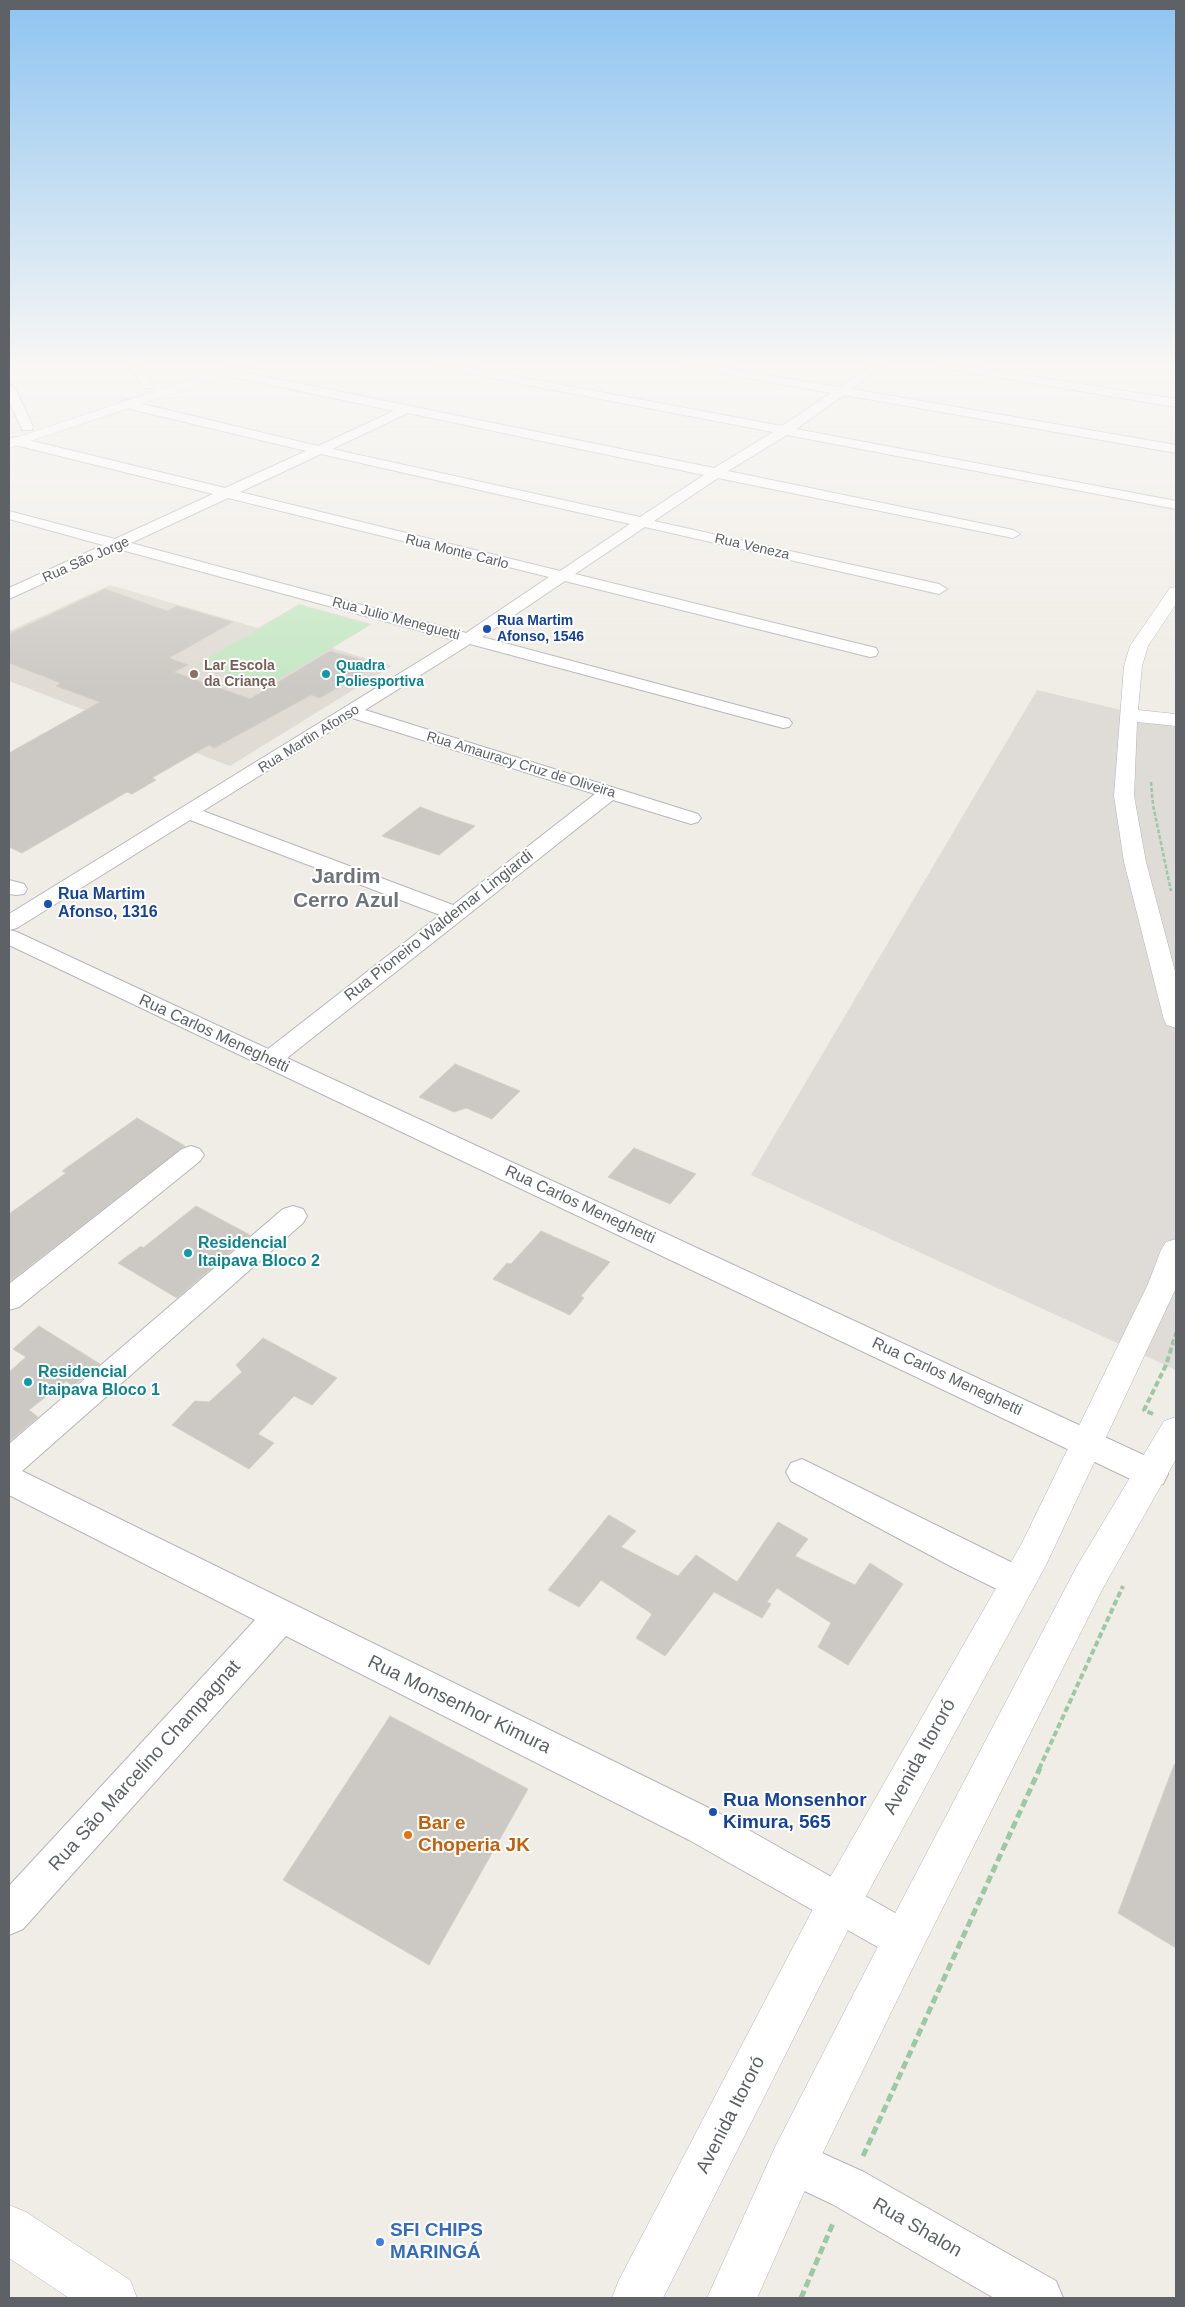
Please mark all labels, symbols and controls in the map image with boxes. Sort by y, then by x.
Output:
street label: Rua Veneza [713,530,791,564]
street label: Rua Monte Carlo [404,531,510,573]
street label: Rua São Jorge [40,533,132,587]
street label: Rua Julio Meneguetti [330,594,462,644]
place label: Rua Martim Afonso, 1546 [497,613,584,646]
marker: Rua Martim Afonso, 1546 [481,623,493,635]
place label: Lar Escola da Criança [204,658,276,690]
place label: Quadra Poliesportiva [336,658,424,690]
marker: Lar Escola da Criança [188,668,200,680]
marker: Quadra Poliesportiva [320,668,332,680]
street label: Rua Martin Afonso [255,701,363,777]
street label: Rua Amauracy Cruz de Oliveira [424,728,618,802]
street label: Rua Pioneiro Waldemar Lingiardi [341,846,537,1006]
district label: Jardim Cerro Azul [293,864,399,914]
place label: Rua Martim Afonso, 1316 [58,885,158,923]
marker: Rua Martim Afonso, 1316 [42,898,54,910]
street label: Rua Carlos Meneghetti [136,991,292,1077]
street label: Rua Carlos Meneghetti [502,1162,658,1248]
place label: Residencial Itaipava Bloco 2 [198,1234,320,1272]
marker: Residencial Itaipava Bloco 2 [182,1247,194,1259]
street label: Rua Carlos Meneghetti [869,1334,1025,1420]
place label: Residencial Itaipava Bloco 1 [38,1363,160,1401]
marker: Residencial Itaipava Bloco 1 [22,1376,34,1388]
street label: Rua Monsenhor Kimura [364,1651,554,1759]
street label: Rua São Marcelino Champagnat [44,1656,246,1876]
street label: Avenida Itororó [879,1695,961,1819]
place label: Rua Monsenhor Kimura, 565 [723,1790,867,1834]
marker: Rua Monsenhor Kimura, 565 [707,1806,719,1818]
place label: Bar e Choperia JK [418,1813,530,1857]
marker: Bar e Choperia JK [402,1829,414,1841]
street label: Avenida Itororó [692,2053,770,2177]
street label: Rua Shalon [868,2193,966,2263]
place label: SFI CHIPS MARINGÁ [390,2220,483,2264]
marker: SFI CHIPS MARINGÁ [374,2236,386,2248]

